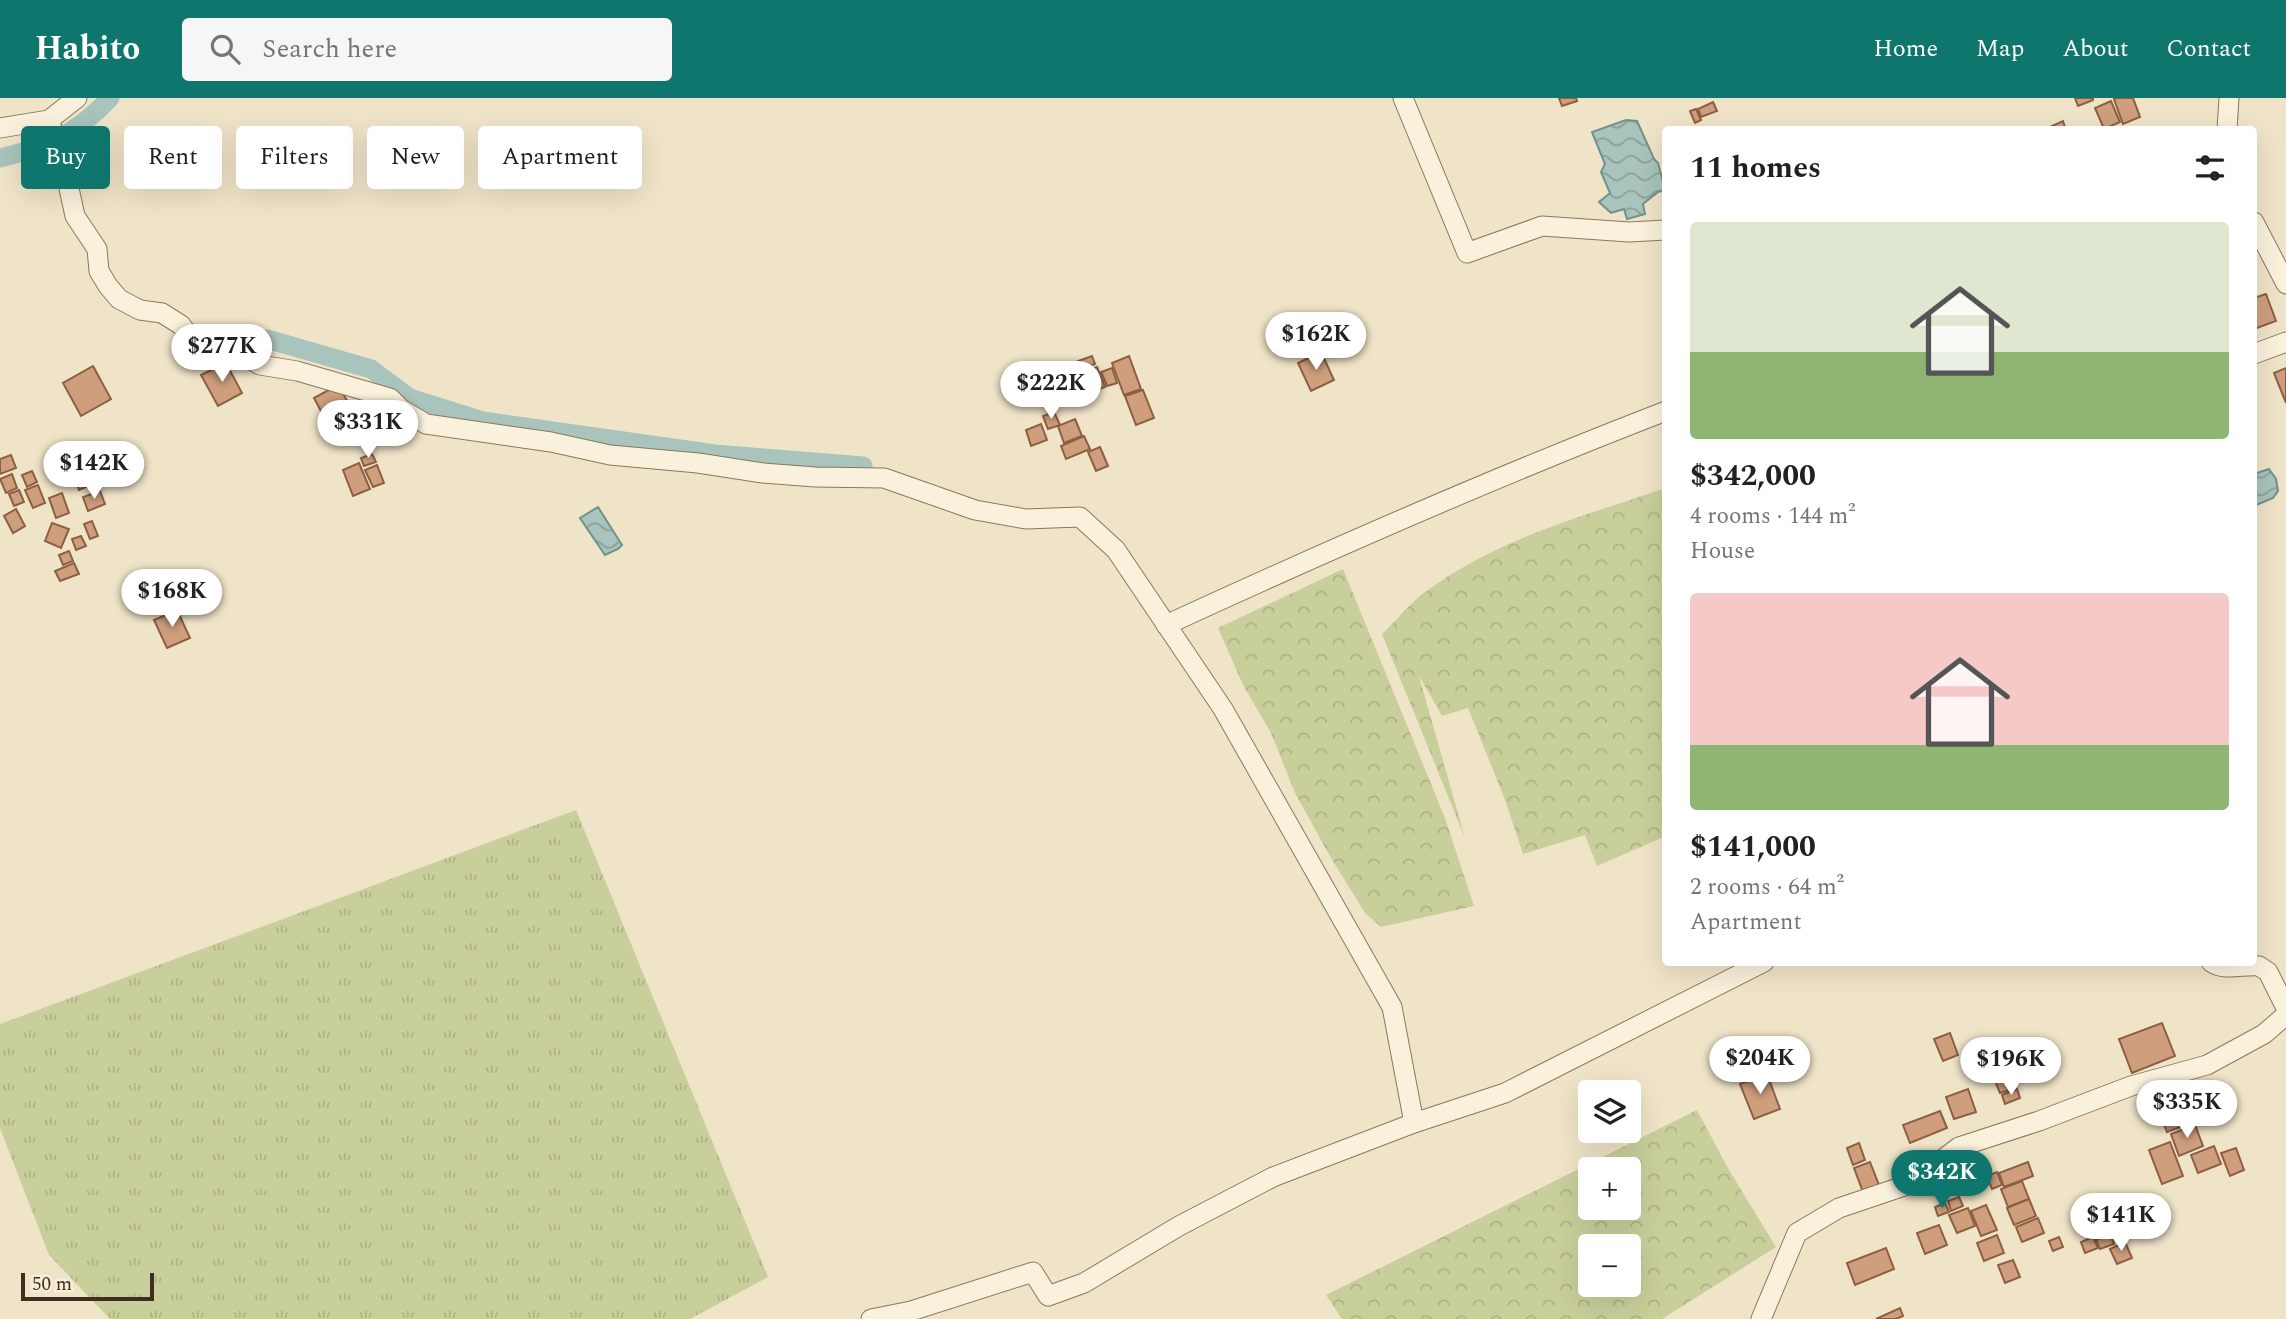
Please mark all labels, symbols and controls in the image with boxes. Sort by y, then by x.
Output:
search box [182,18,672,81]
text: Habito [35,24,140,74]
text: Search here [262,29,397,69]
icon: search [206,30,244,68]
text: Home [1873,31,1938,67]
text: Map [1976,31,2024,67]
text: About [2062,31,2128,67]
text: Contact [2166,31,2251,67]
chip: Buy [21,126,110,189]
chip: Rent [124,126,222,189]
chip: Filters [236,126,353,189]
chip: New [367,126,464,189]
chip: Apartment [478,126,642,189]
text: 11 homes [1690,145,1821,191]
icon: filters [2191,149,2229,187]
icon: home [1897,268,2023,394]
pin: $162K [1267,313,1365,372]
text: $162K [1281,317,1351,352]
pin: $277K [173,324,271,384]
text: $277K [187,329,257,364]
pin: $222K [1002,362,1100,421]
text: $222K [1016,366,1086,401]
pin: $331K [319,400,417,460]
text: $331K [333,405,403,440]
pin: $142K [45,442,143,501]
text: $142K [59,446,129,481]
text: $342,000 [1690,453,1816,499]
text: 4 rooms · 144 m² [1690,499,1856,534]
text: House [1690,534,1755,569]
pin: $168K [123,570,221,629]
text: $168K [137,574,207,609]
icon: home [1897,639,2023,765]
text: $141,000 [1690,824,1816,870]
text: 2 rooms · 64 m² [1690,870,1844,905]
text: Apartment [1690,905,1802,940]
pin: $204K [1711,1037,1809,1096]
pin: $196K [1962,1038,2060,1097]
text: $204K [1725,1041,1795,1076]
text: $196K [1976,1042,2046,1077]
map controls [1578,1080,1641,1297]
button: layers [1578,1080,1641,1143]
pin: $335K [2138,1080,2236,1140]
text: $335K [2152,1085,2222,1120]
pin: $342K [1893,1150,1991,1210]
text: $342K [1907,1155,1977,1190]
button: + [1578,1157,1641,1220]
pin: $141K [2072,1194,2170,1253]
text: $141K [2086,1198,2156,1233]
button: − [1578,1234,1641,1297]
scale bar [21,1270,154,1302]
text: 50 m [32,1270,72,1299]

